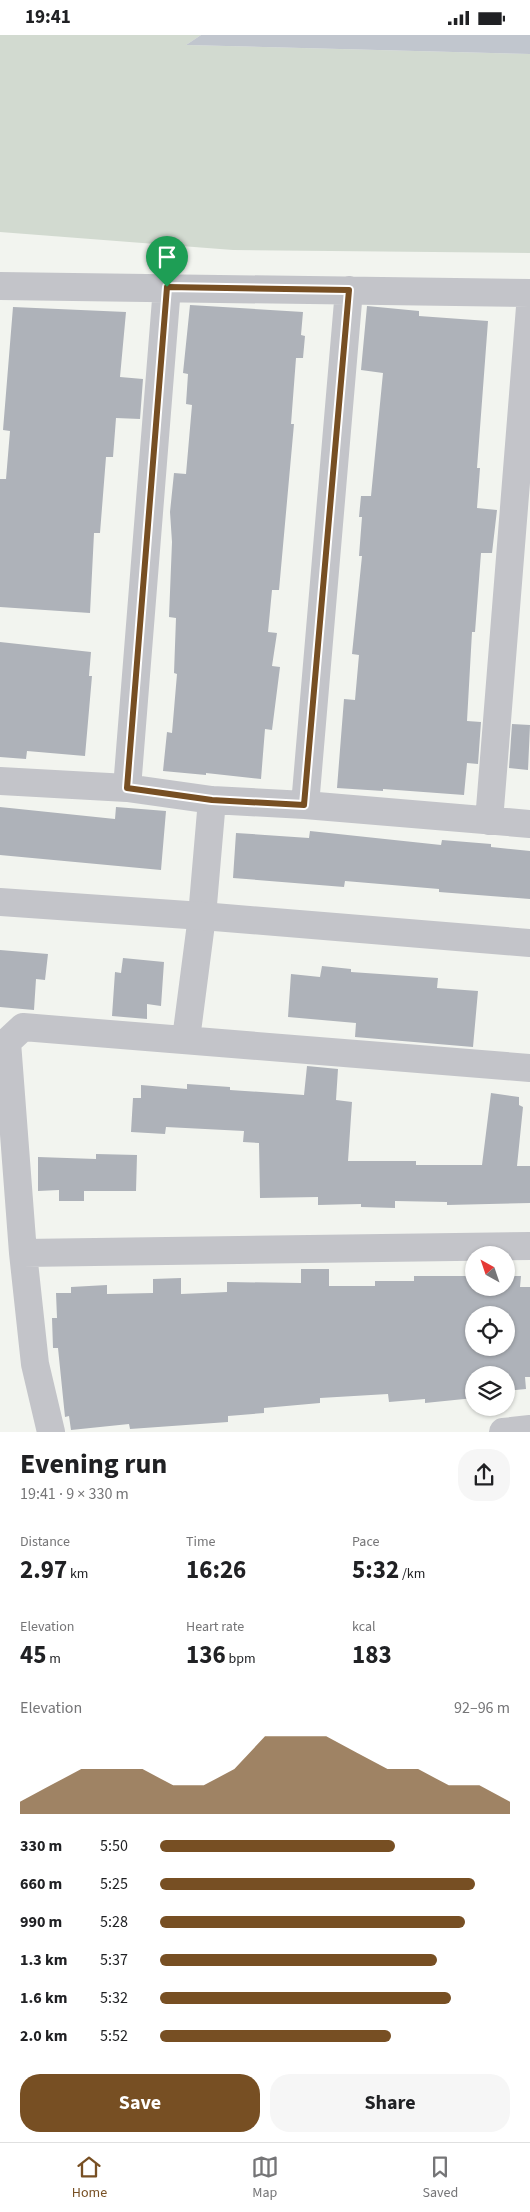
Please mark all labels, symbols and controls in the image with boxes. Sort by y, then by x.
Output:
text: 19:41 [25,4,71,31]
pin [146,236,188,287]
icon: arrive [153,243,181,271]
north arrow [465,1246,515,1296]
map controls [465,1246,515,1416]
button: locate [465,1306,515,1356]
button: layers [465,1366,515,1416]
text: Evening run [20,1444,167,1484]
button: share [458,1449,510,1501]
text: 19:41 · 9 × 330 m [20,1483,129,1505]
text: Distance [20,1532,70,1552]
text: Time [186,1532,216,1552]
text: Pace [352,1532,379,1552]
text: 2.97 [20,1552,67,1588]
text: 16:26 [186,1552,246,1588]
text: 5:32 [352,1552,399,1588]
text: km [67,1564,88,1584]
text: /km [399,1564,425,1584]
text: Elevation [20,1617,75,1637]
text: Heart rate [186,1617,244,1637]
text: kcal [352,1617,376,1637]
text: 45 [20,1637,46,1673]
text: 136 [186,1637,226,1673]
text: 183 [352,1637,392,1673]
text: m [46,1649,61,1669]
text: bpm [226,1649,256,1669]
text: Elevation [20,1697,82,1719]
text: 92–96 m [454,1697,510,1719]
text: 330 m [20,1835,62,1857]
text: 5:50 [100,1835,128,1857]
text: 660 m [20,1873,62,1895]
text: 5:25 [100,1873,128,1895]
text: 990 m [20,1911,62,1933]
text: 5:28 [100,1911,128,1933]
text: 1.3 km [20,1949,67,1971]
text: 5:37 [100,1949,128,1971]
text: 1.6 km [20,1987,67,2009]
text: 5:32 [100,1987,128,2009]
text: 2.0 km [20,2025,67,2047]
text: 5:52 [100,2025,128,2047]
button: Save [20,2074,260,2132]
button: Share [270,2074,510,2132]
tab: Home [72,2153,107,2203]
tab: Map [251,2153,279,2203]
tab: Saved [422,2153,458,2203]

